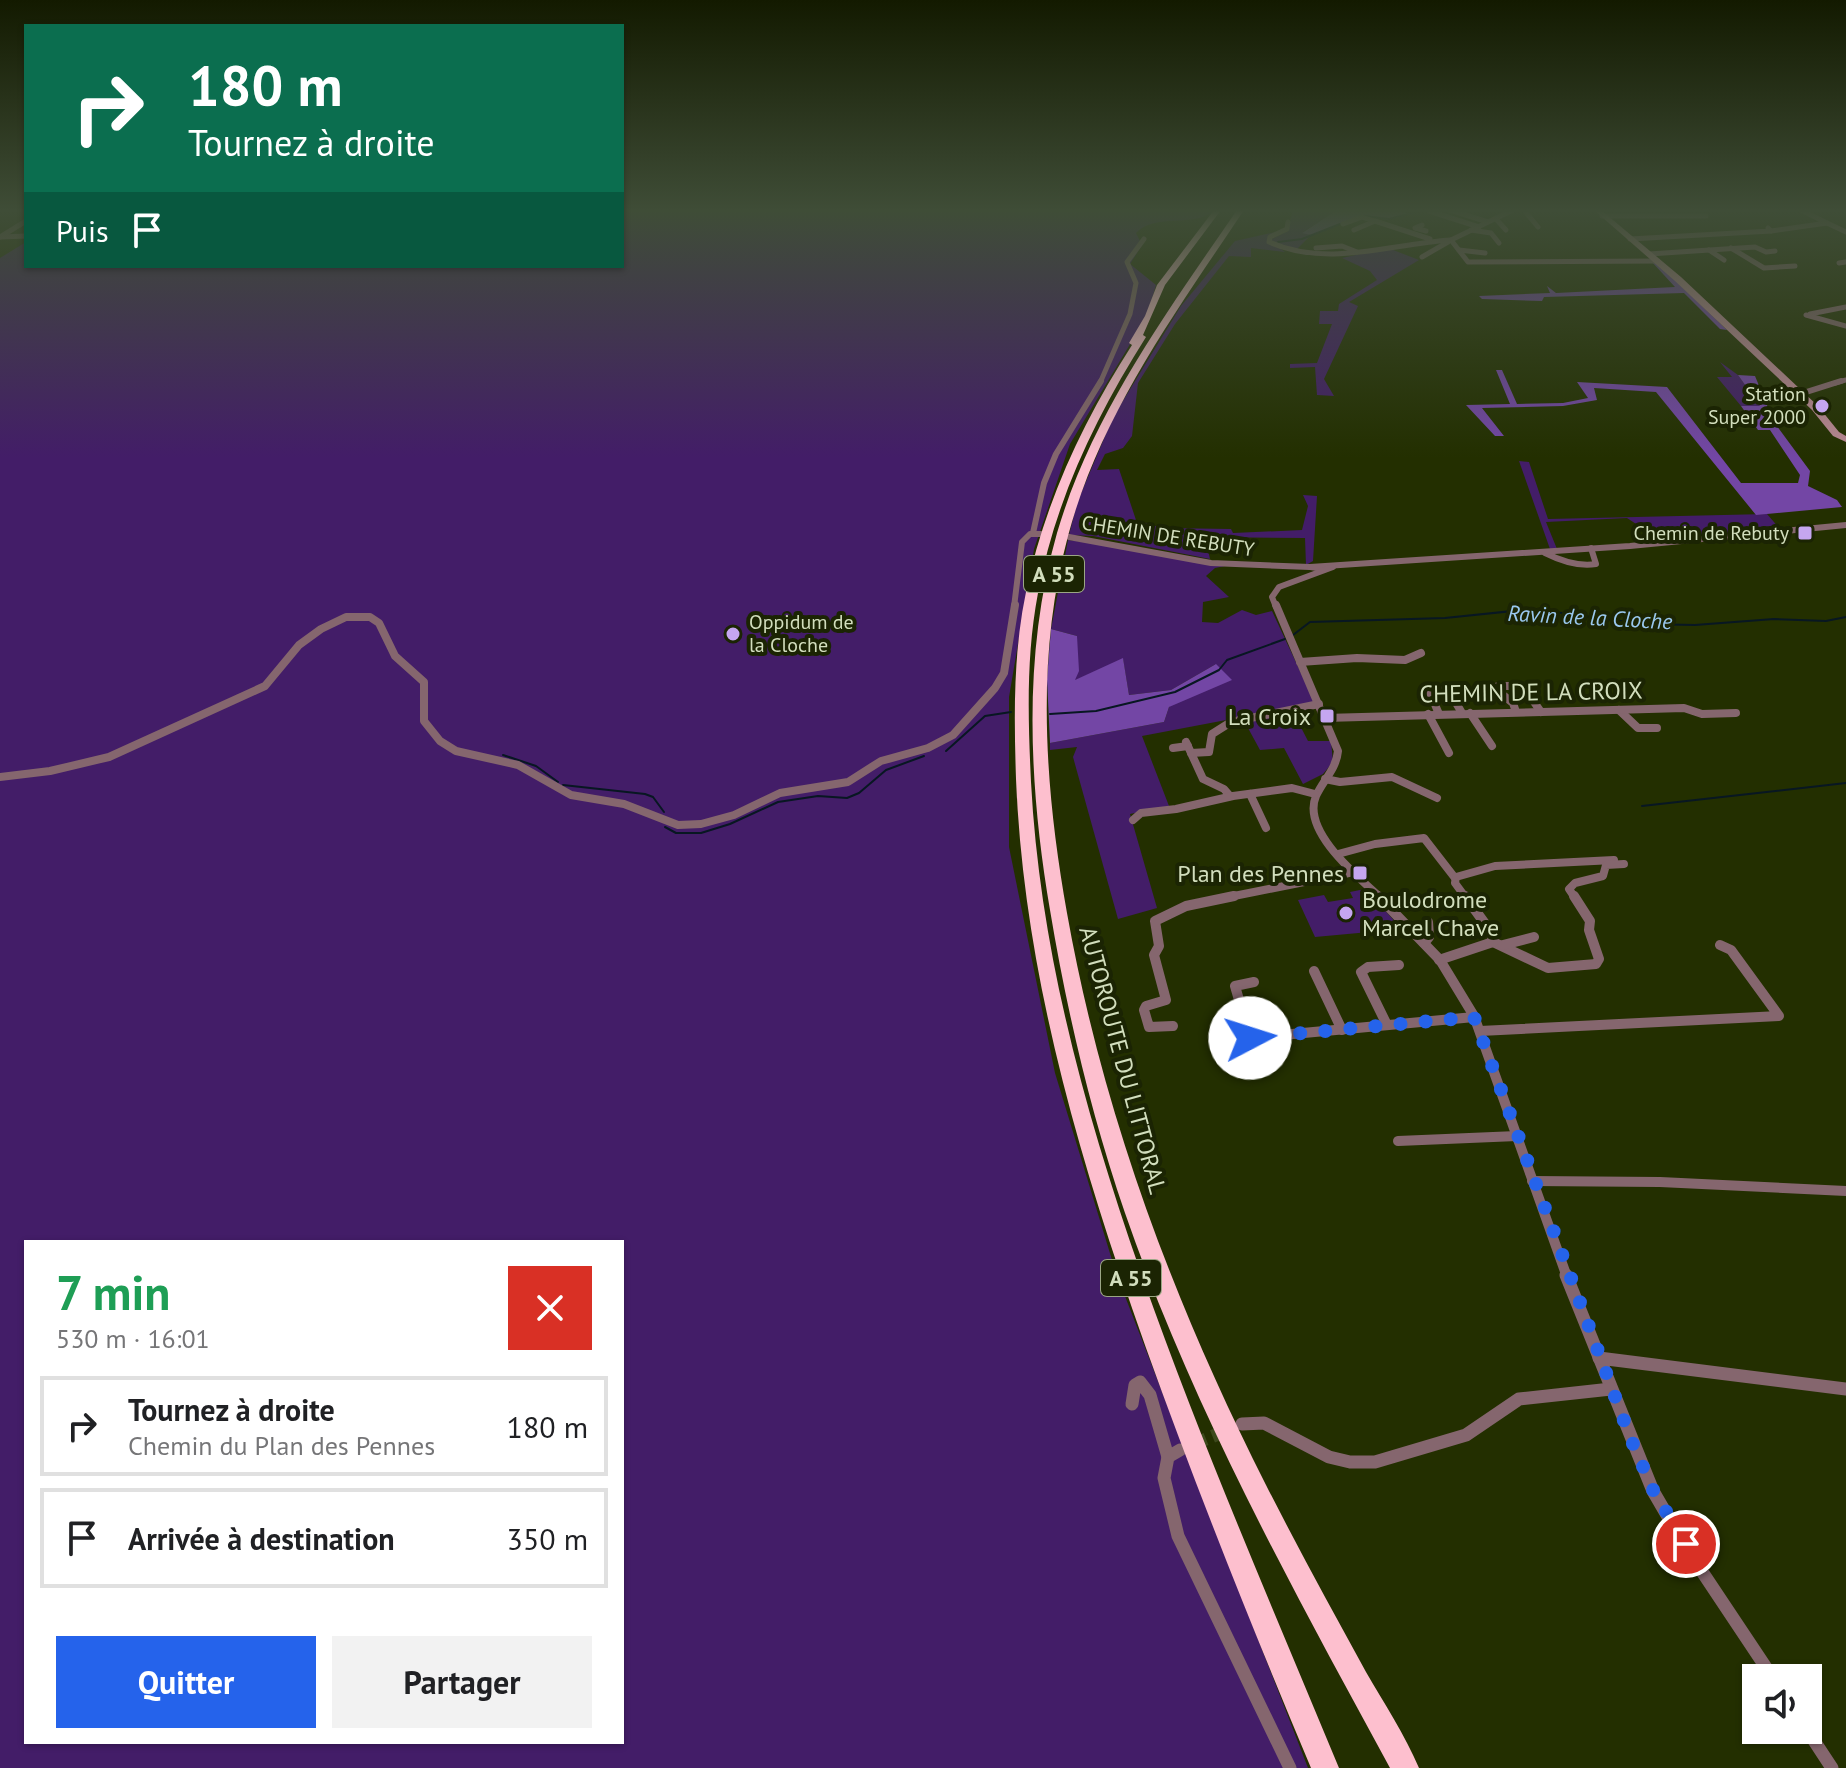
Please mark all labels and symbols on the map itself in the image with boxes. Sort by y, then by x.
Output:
place label: Station Super 2000 [1708,381,1806,430]
marker: Station Super 2000 [1813,397,1831,415]
street label: CHEMIN DE REBUTY [1080,510,1257,563]
place label: Chemin de Rebuty [1634,520,1790,546]
marker: Chemin de Rebuty [1796,524,1814,542]
road number: A 55 [1024,556,1084,592]
water label: Ravin de la Cloche [1507,599,1674,635]
place label: Oppidum de la Cloche [749,609,854,658]
marker: Oppidum de la Cloche [724,625,742,643]
street label: CHEMIN DE LA CROIX [1419,675,1643,709]
place label: La Croix [1228,701,1311,732]
marker: La Croix [1318,707,1336,725]
place label: Plan des Pennes [1177,858,1344,889]
marker: Plan des Pennes [1351,864,1369,882]
place label: Boulodrome Marcel Chave [1362,884,1499,943]
marker: Boulodrome Marcel Chave [1337,904,1355,922]
street label: AUTOROUTE DU LITTORAL [1072,923,1174,1197]
position arrow [1208,996,1292,1080]
road number: A 55 [1101,1260,1161,1296]
pin [1652,1510,1720,1578]

